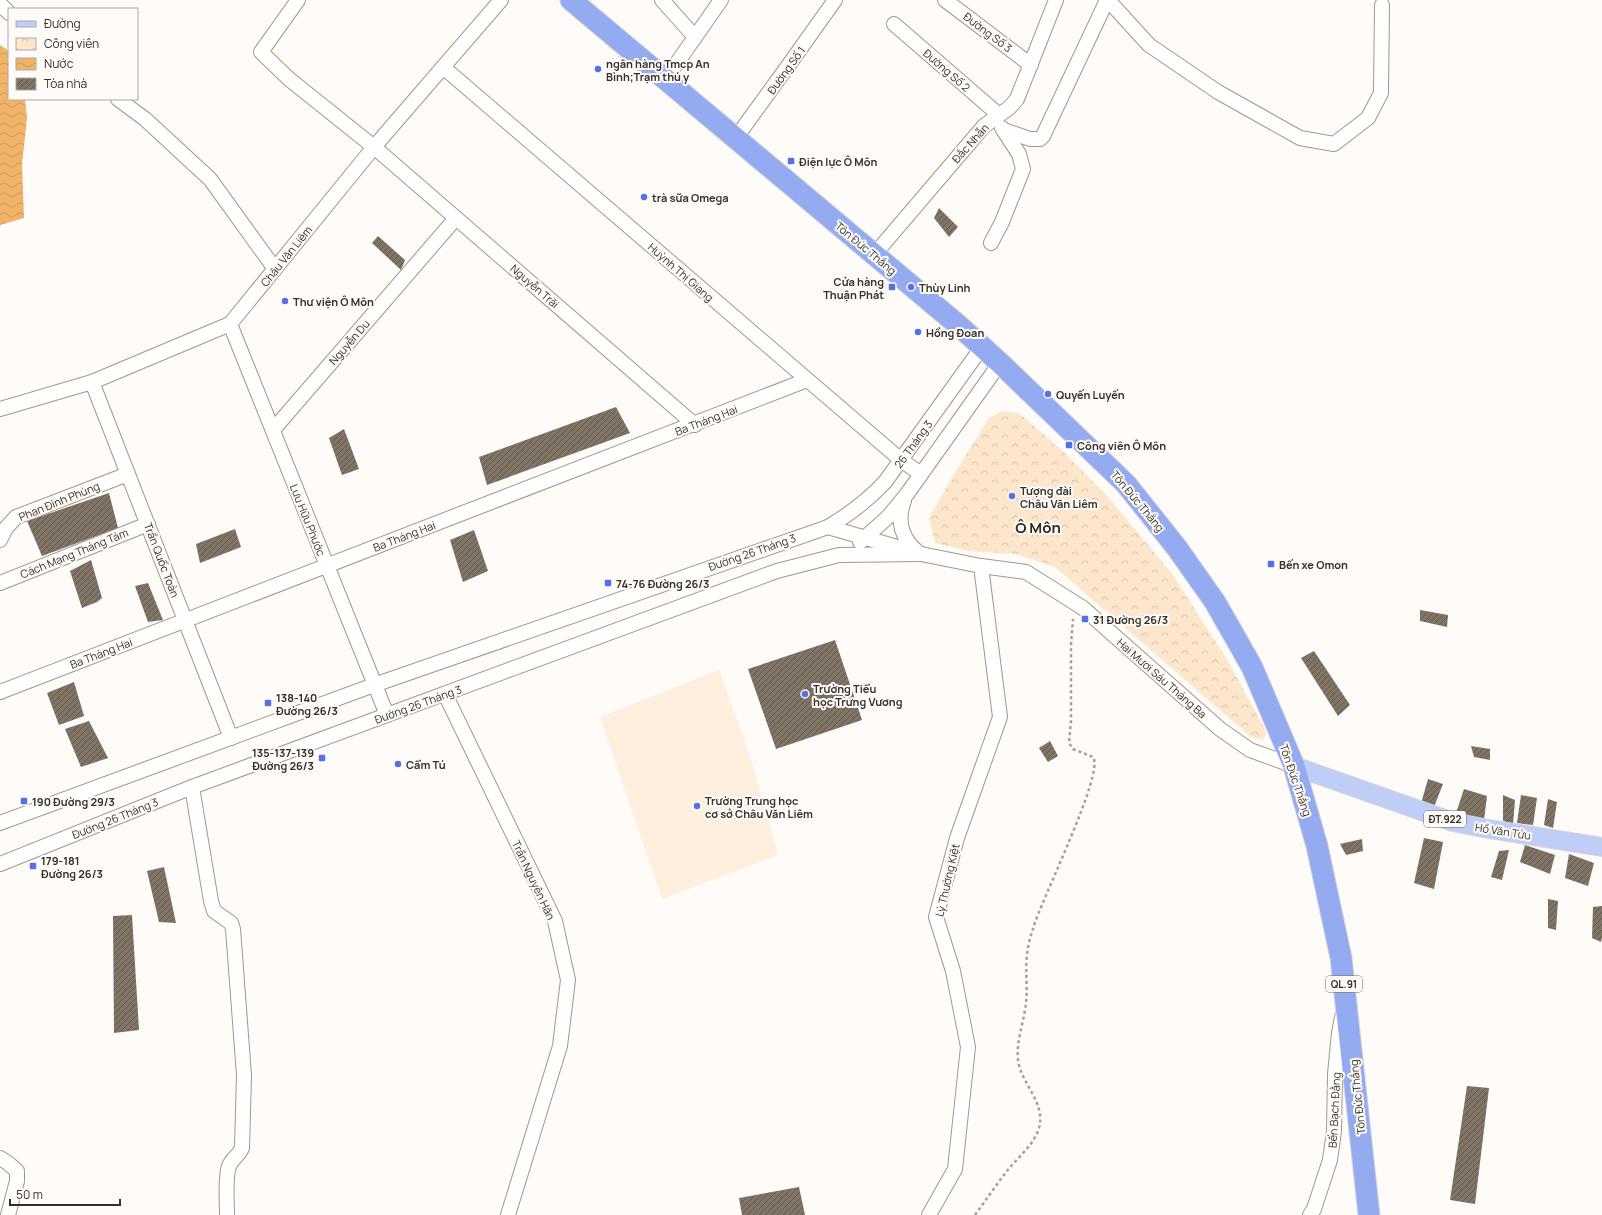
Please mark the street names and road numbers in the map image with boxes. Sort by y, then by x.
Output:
street label: Đường Số 3 [961,9,1015,55]
street label: Đường Số 1 [764,43,808,97]
street label: Đường Số 2 [920,45,974,95]
street label: Đắc Nhẫn [948,120,992,166]
street label: Tôn Đức Thắng [832,218,900,278]
street label: Châu Văn Liêm [257,223,315,289]
street label: Huỳnh Thị Giang [645,239,717,305]
street label: Nguyễn Trãi [508,261,562,311]
street label: Nguyễn Du [325,316,373,368]
street label: Ba Tháng Hai [673,401,739,439]
street label: 26 Tháng 3 [891,417,935,471]
street label: Tôn Đức Thắng [1108,467,1168,535]
street label: Phan Đình Phùng [16,478,102,524]
street label: Lưu Hữu Phước [287,482,329,558]
street label: Ba Tháng Hai [371,517,437,555]
street label: Trần Quốc Toản [141,521,183,599]
street label: Cách Mạng Tháng Tám [18,524,130,582]
street label: Đường 26 Tháng 3 [706,530,798,574]
street label: Ba Tháng Hai [68,634,134,672]
street label: Hai Mươi Sáu Tháng Ba [1114,635,1210,721]
street label: Đường 26 Tháng 3 [372,681,464,727]
street label: Tôn Đức Thắng [1277,742,1315,818]
street label: Đường 26 Tháng 3 [70,794,160,842]
road number: ĐT.922 [1424,811,1466,827]
street label: Hồ Văn Tửu [1474,819,1532,843]
street label: Trần Nguyên Hãn [509,838,559,922]
street label: Lý Thường Kiệt [931,842,963,918]
road number: QL.91 [1326,976,1362,992]
street label: Tôn Đức Thắng [1346,1059,1368,1135]
street label: Bến Bạch Đằng [1325,1072,1343,1148]

